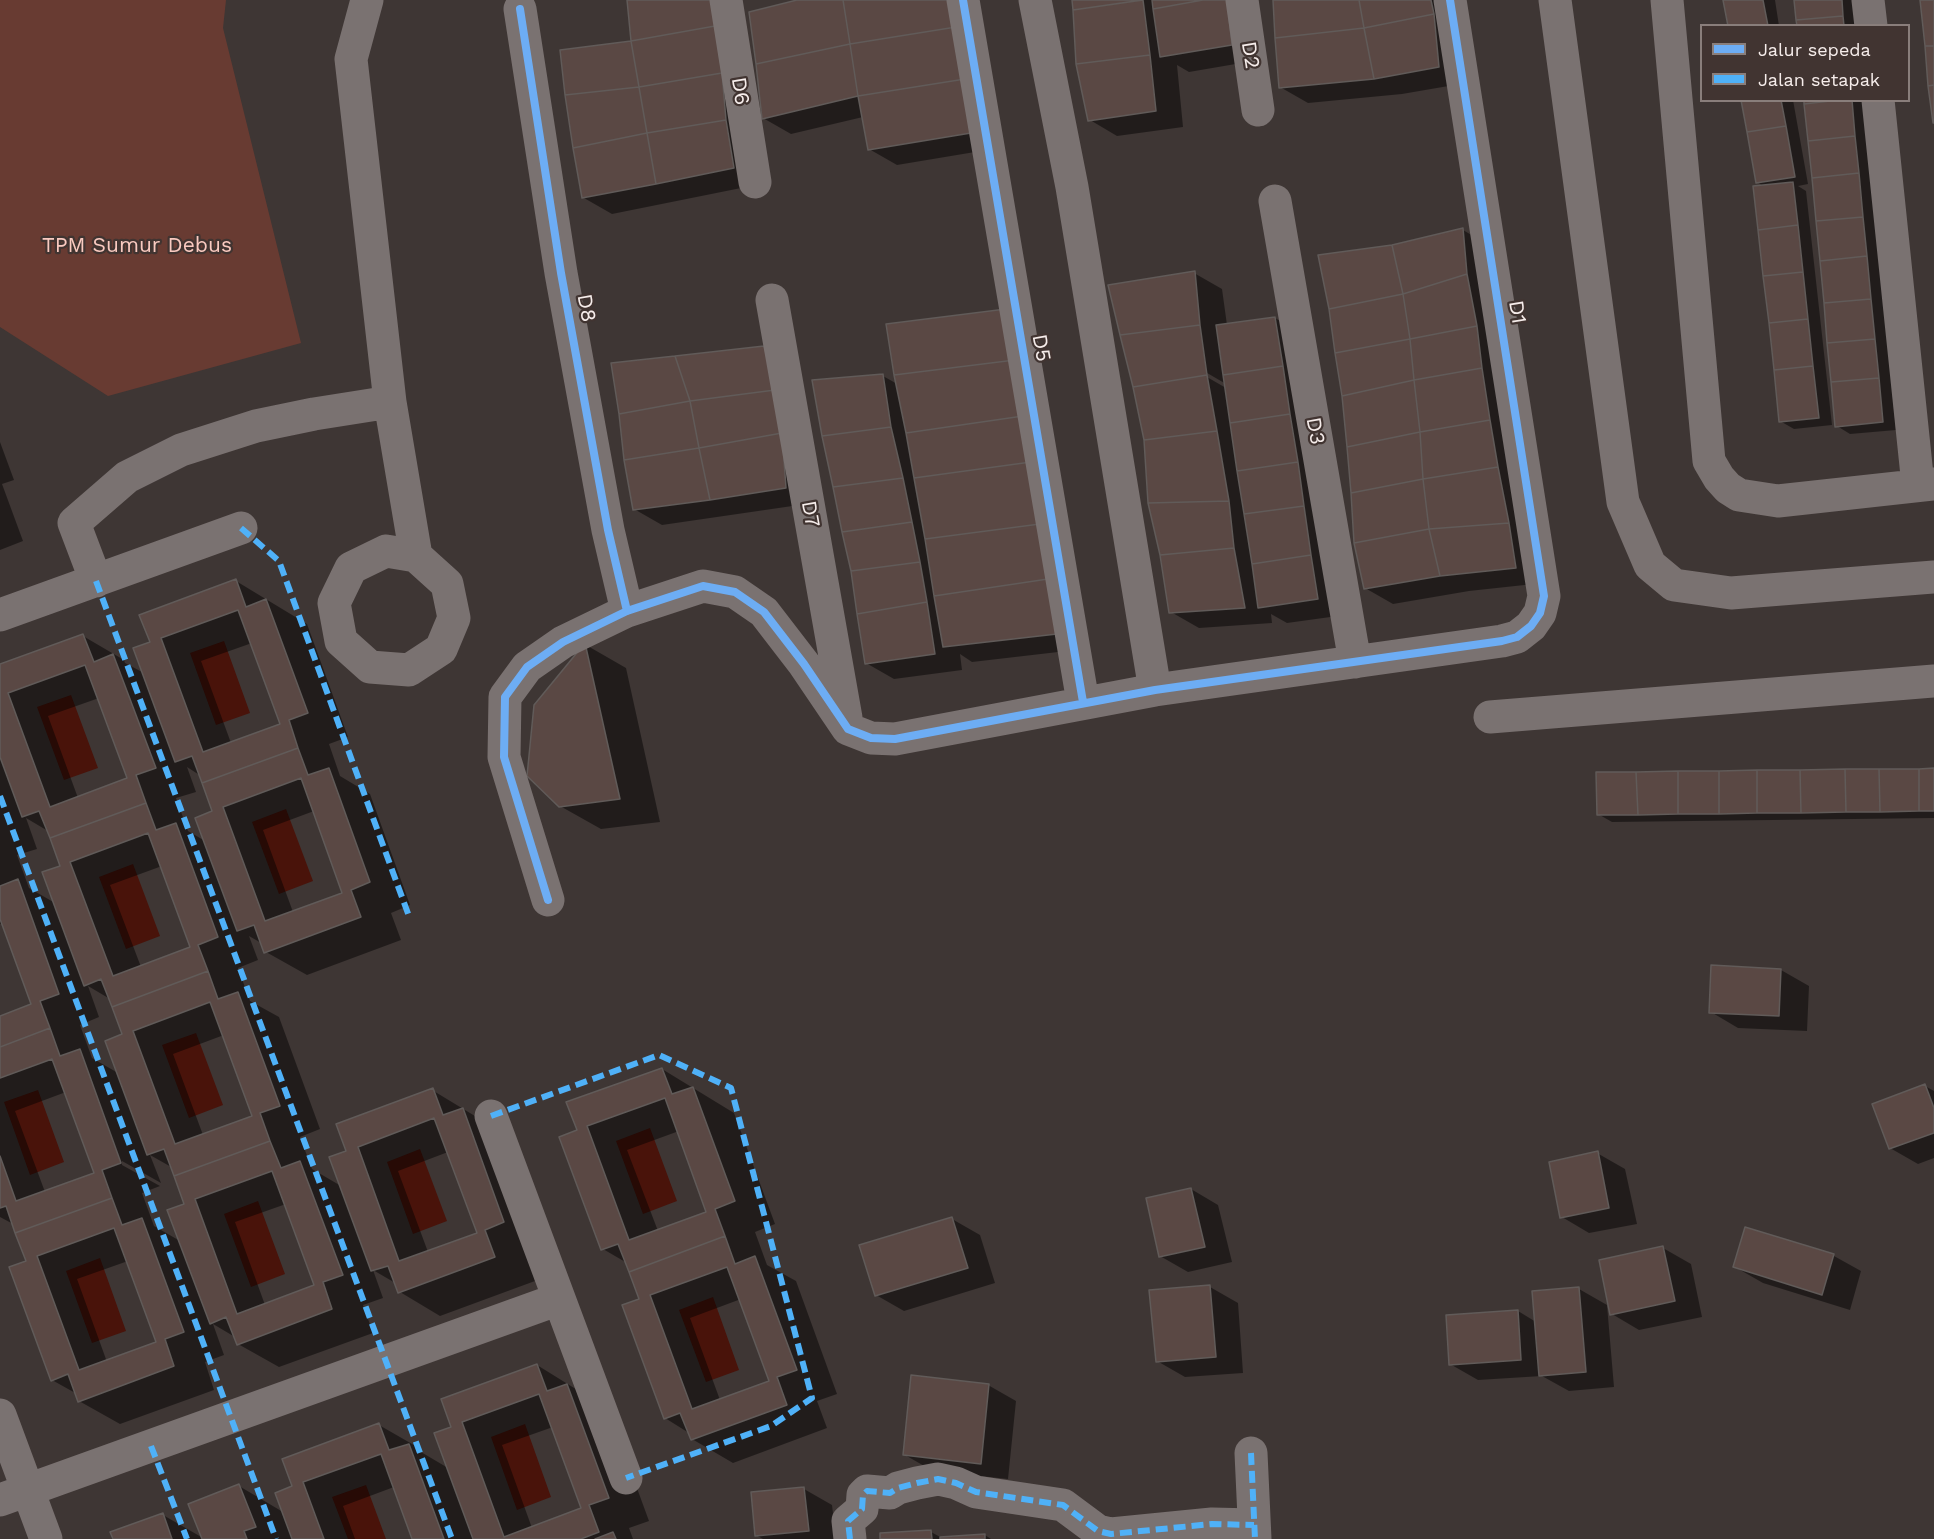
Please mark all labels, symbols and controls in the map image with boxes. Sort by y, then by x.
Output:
legend [1700,24,1910,102]
text: Jalur sepeda [1758,39,1871,60]
street label: D2 [1235,40,1265,70]
text: Jalan setapak [1758,69,1880,90]
street label: D6 [725,75,755,107]
park label: TPM Sumur Debus [42,233,232,259]
street label: D8 [571,292,601,324]
street label: D1 [1503,299,1531,325]
street label: D5 [1026,332,1056,364]
street label: D3 [1300,415,1330,447]
street label: D7 [795,499,825,529]

